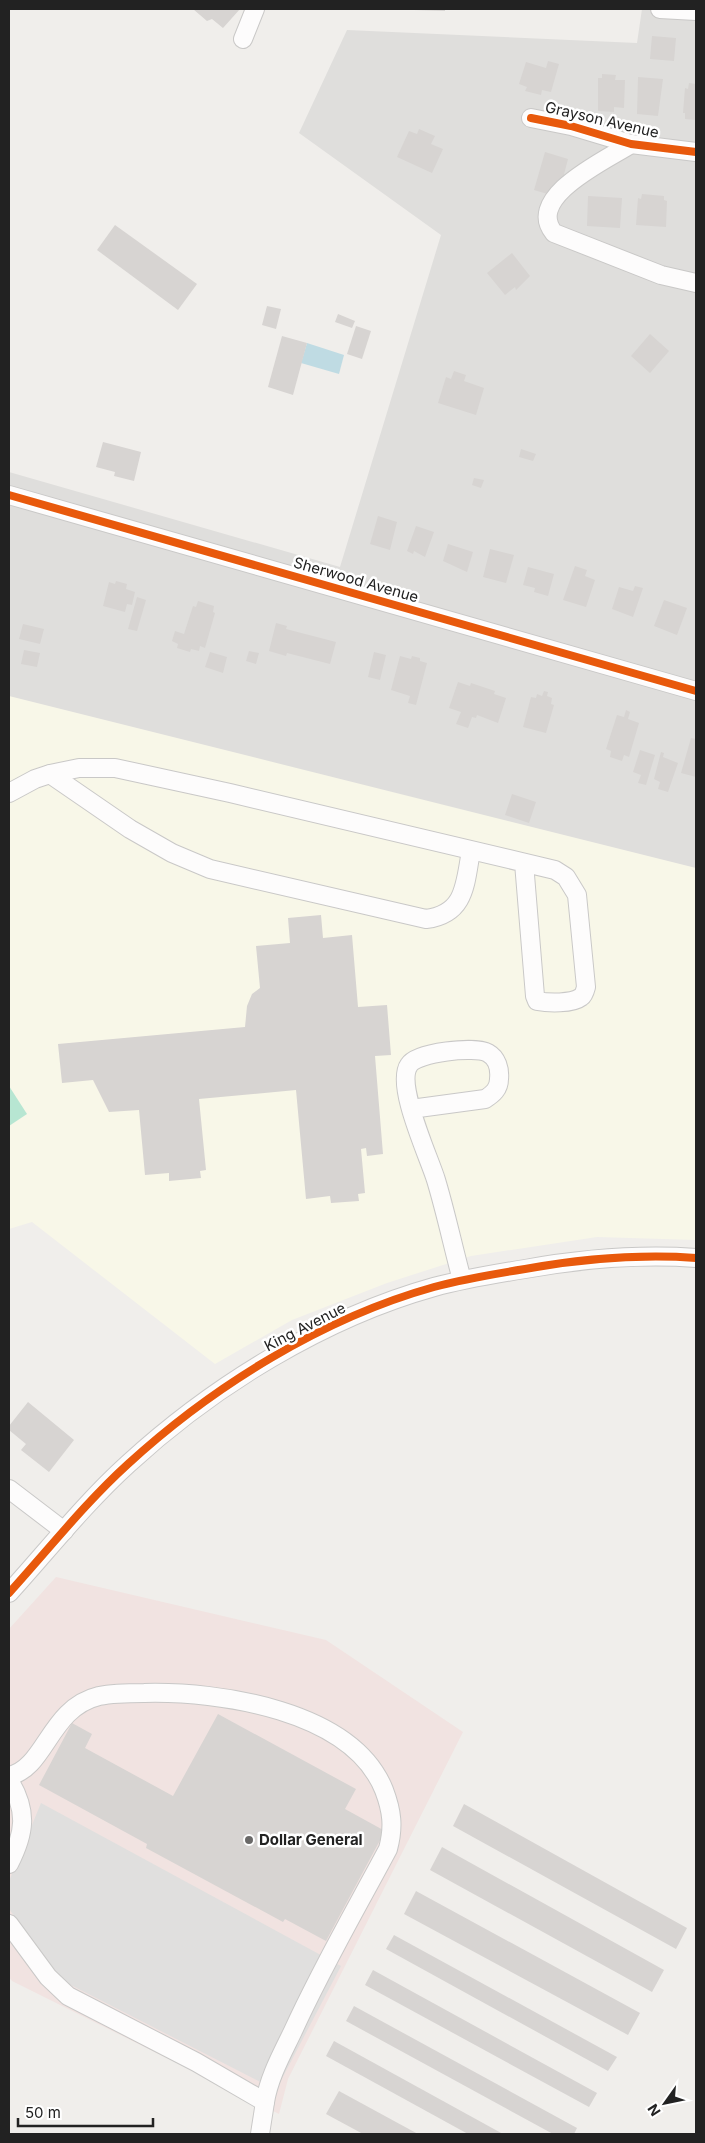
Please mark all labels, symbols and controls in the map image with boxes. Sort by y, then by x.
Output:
street label: Grayson Avenue [543,97,661,142]
street label: Sherwood Avenue [291,553,421,606]
street label: King Avenue [261,1298,349,1355]
place label: Dollar General [259,1830,363,1849]
marker: Dollar General [243,1834,255,1846]
north arrow [640,2078,690,2128]
scale bar [18,2096,152,2128]
text: N [644,2101,664,2119]
text: 50 m [25,2103,61,2122]

